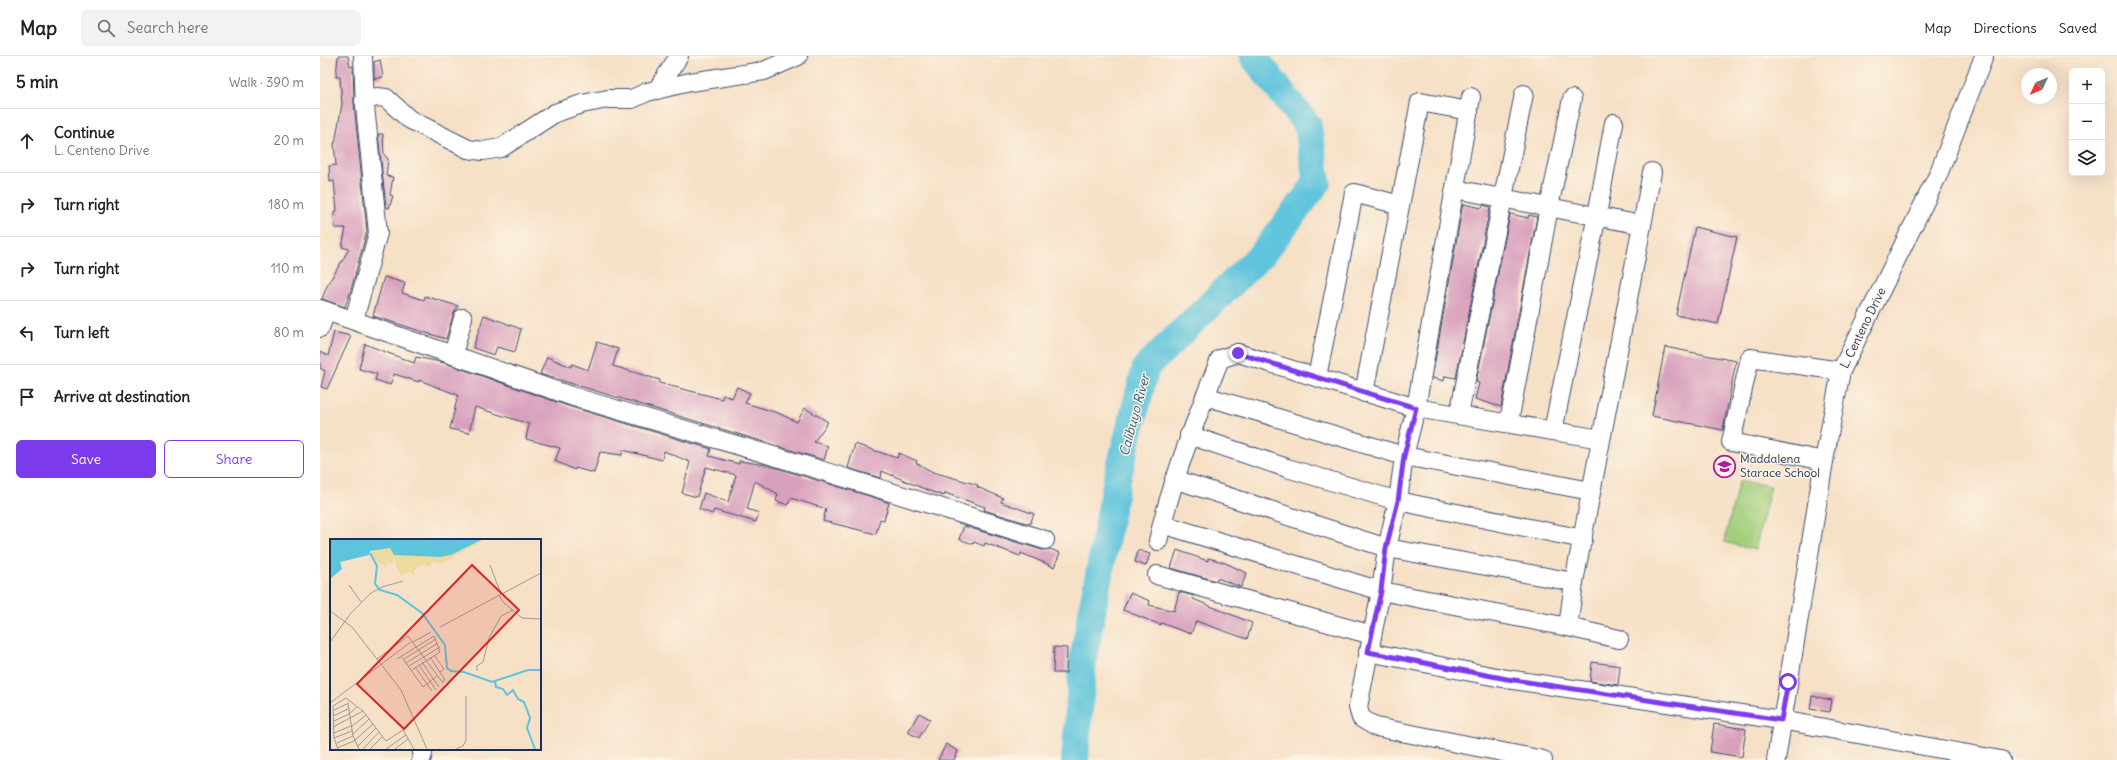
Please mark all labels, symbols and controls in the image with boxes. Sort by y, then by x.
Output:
search box [81,10,361,46]
text: Map [20,16,57,40]
icon: search [95,17,117,39]
text: Search here [127,18,208,37]
text: Map [1924,19,1951,37]
text: Directions [1973,19,2037,37]
text: Saved [2059,19,2097,37]
north arrow [2021,68,2057,104]
map controls [2069,68,2105,176]
button: + [2069,68,2105,104]
text: 5 min [16,71,58,93]
text: Walk · 390 m [229,74,304,91]
button: − [2069,104,2105,140]
text: Continue [54,123,115,142]
icon: ahead [16,130,38,152]
text: 20 m [274,132,304,149]
button: layers [2069,140,2105,176]
text: L. Centeno Drive [54,142,149,159]
icon: right [16,194,38,216]
text: Turn right [54,195,119,214]
text: 180 m [268,196,304,213]
icon: right [16,258,38,280]
text: Turn right [54,259,119,278]
text: 110 m [271,260,304,277]
street label: L. Centeno Drive [1837,285,1889,371]
icon: left [16,322,38,344]
text: Turn left [54,323,109,342]
text: 80 m [273,324,304,341]
route end [1229,344,1247,362]
water label: Calibuyo River [1115,371,1154,458]
icon: arrive [16,386,38,408]
text: Arrive at destination [54,387,190,406]
button: Save [16,440,156,478]
button: Share [164,440,304,478]
place label: Maddalena Starace School [1740,451,1820,480]
school or university icon: Maddalena Starace School [1711,453,1737,479]
inset map [330,539,541,750]
route start [1779,673,1797,691]

